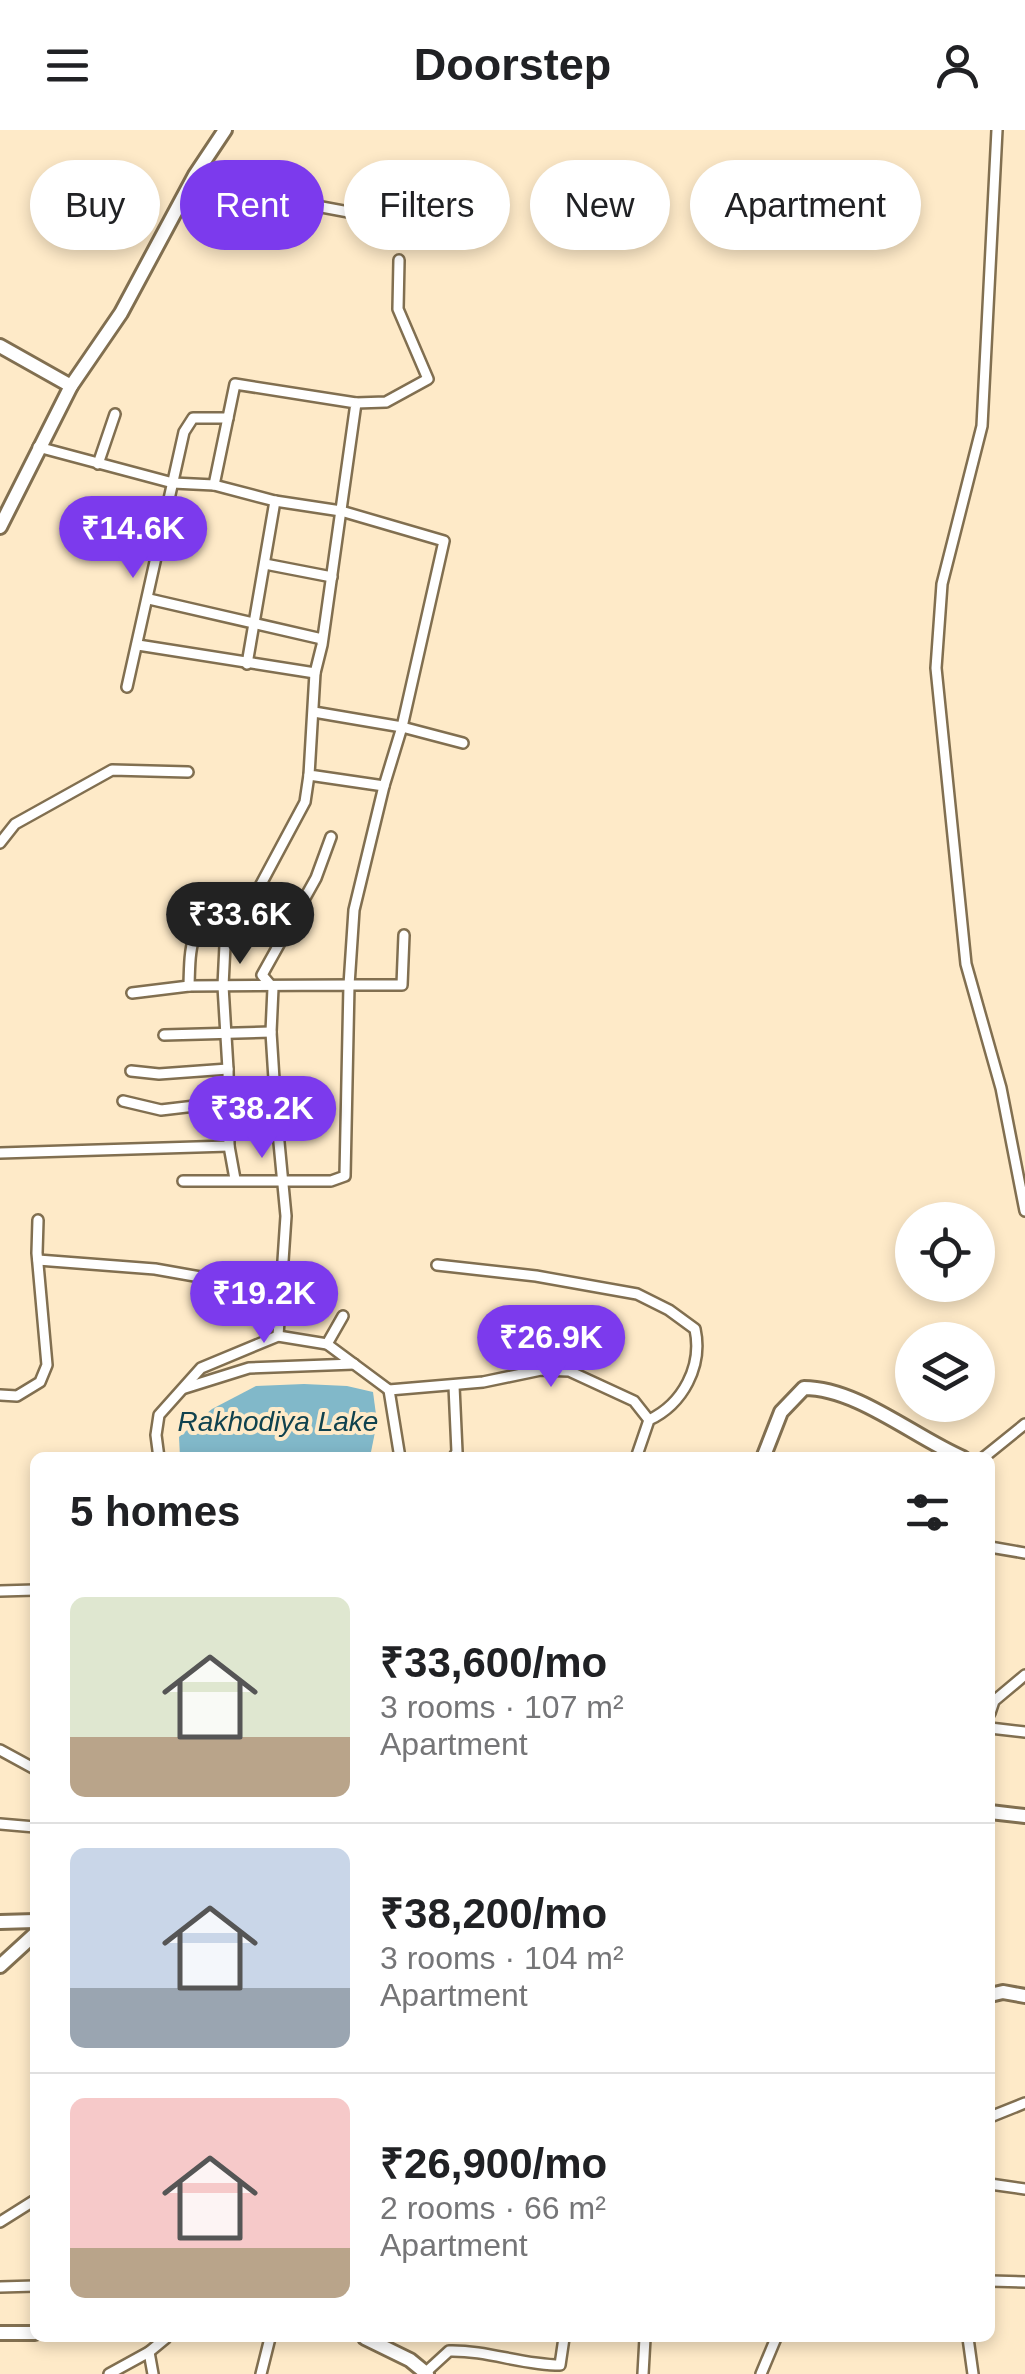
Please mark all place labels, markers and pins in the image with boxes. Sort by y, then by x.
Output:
pin: ₹14.6K [52,496,214,581]
pin: ₹33.6K [159,882,321,967]
pin: ₹38.2K [181,1076,343,1161]
pin: ₹19.2K [183,1261,345,1346]
pin: ₹26.9K [470,1305,632,1390]

